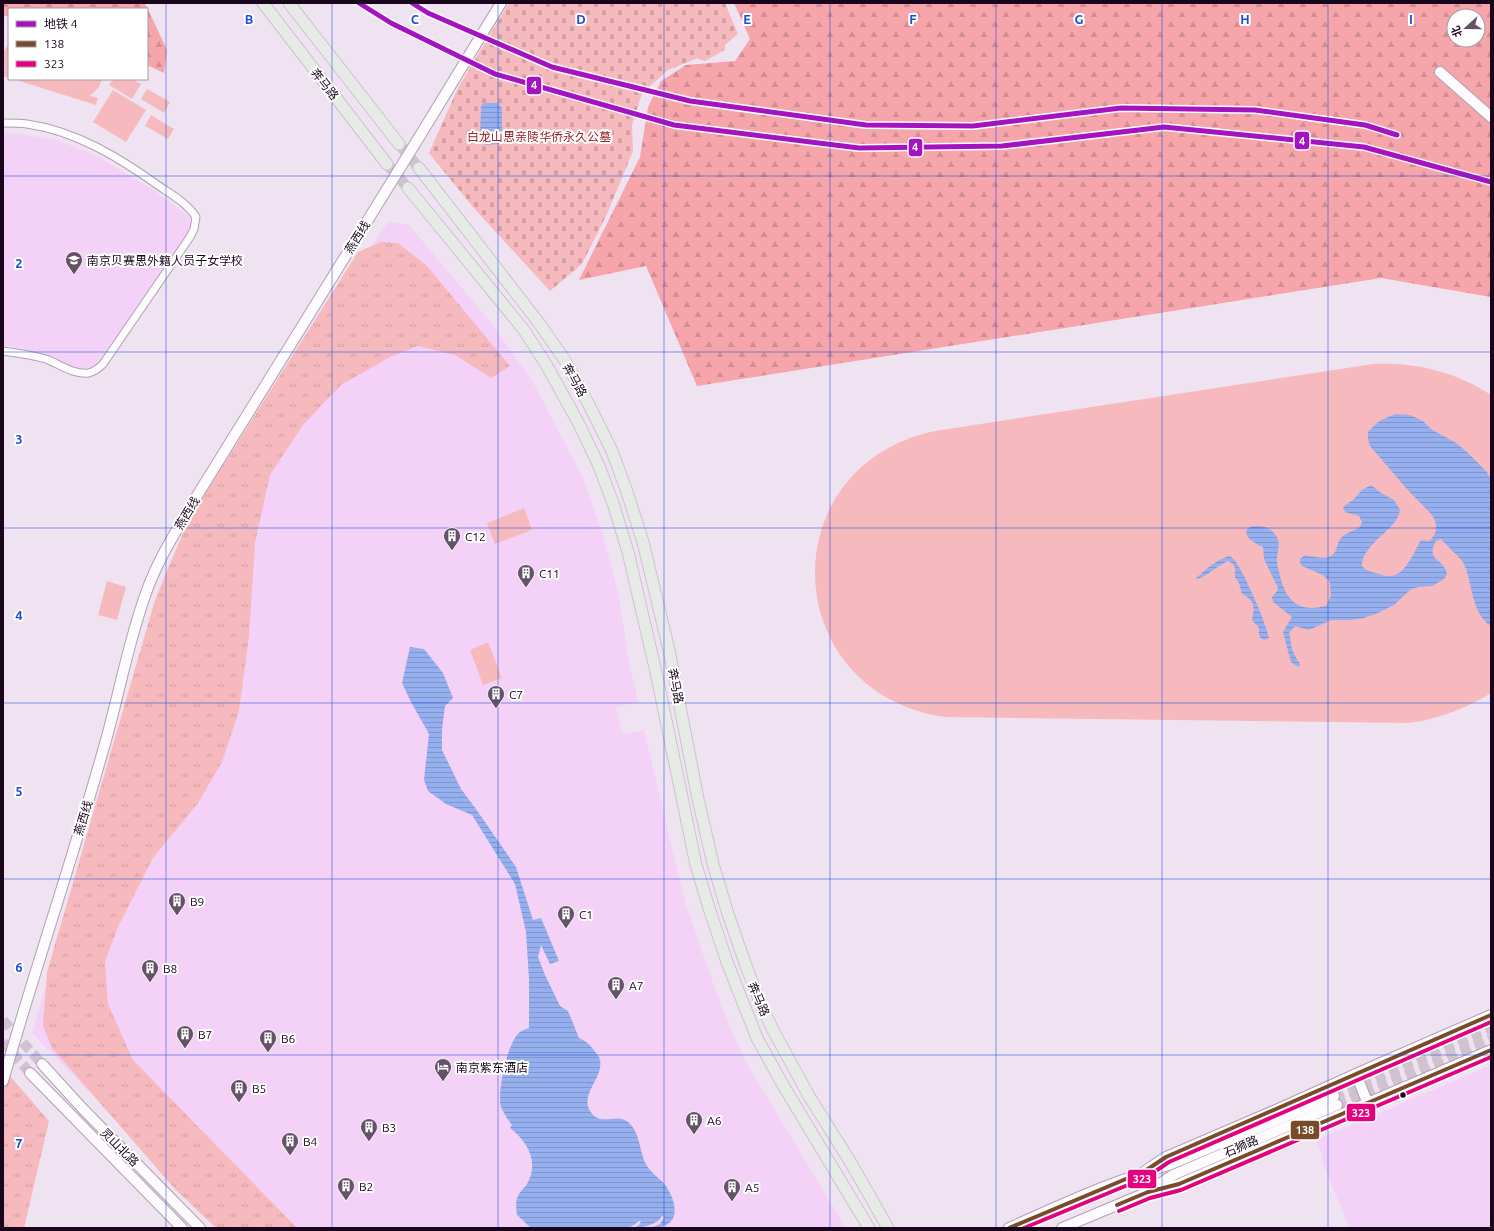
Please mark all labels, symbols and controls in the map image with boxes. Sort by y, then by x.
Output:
legend [8,8,148,80]
north arrow [1446,8,1486,48]
text: B [245,12,254,26]
text: C [411,12,420,26]
text: D [576,12,586,26]
text: E [743,12,751,26]
text: F [909,12,917,26]
text: G [1075,12,1084,26]
text: H [1240,12,1250,26]
text: I [1409,12,1413,26]
text: 地铁 4 [44,17,78,30]
text: 北 [1449,24,1464,39]
text: 138 [44,37,65,50]
text: 323 [44,57,64,70]
street label: 奔马路 [309,66,341,102]
line badge: 4 [526,76,542,95]
text: 4 [531,79,537,91]
park label: 白龙山思亲陵华侨永久公墓 [467,130,611,143]
line badge: 4 [1294,131,1310,150]
text: 4 [1299,135,1305,147]
line badge: 4 [908,138,923,157]
text: 4 [912,141,918,153]
street label: 燕西线 [342,218,372,256]
school or university icon: 南京贝赛思外籍人员子女学校 [64,250,84,275]
place label: 南京贝赛思外籍人员子女学校 [87,254,243,267]
text: 2 [15,256,23,270]
street label: 奔马路 [561,361,589,399]
text: 3 [15,432,23,446]
street label: 燕西线 [172,494,202,532]
building icon: C12 [442,526,462,551]
place label: C12 [465,530,486,543]
building icon: C11 [516,563,536,588]
place label: C11 [539,567,560,580]
text: 4 [15,608,23,622]
street label: 奔马路 [666,667,686,705]
building icon: C7 [486,684,506,709]
place label: C7 [509,688,523,701]
text: 5 [15,784,23,798]
street label: 燕西线 [72,799,94,837]
building icon: B9 [167,891,187,916]
place label: B9 [190,895,204,908]
building icon: C1 [556,904,576,929]
place label: C1 [579,908,593,921]
building icon: B8 [140,958,160,983]
text: 6 [15,960,23,974]
place label: B8 [163,962,178,975]
building icon: A7 [606,975,626,1000]
place label: A7 [629,979,644,992]
street label: 奔马路 [746,980,772,1018]
building icon: B7 [175,1024,195,1049]
place label: B7 [198,1028,212,1041]
building icon: B6 [258,1028,278,1053]
place label: B6 [281,1032,296,1045]
hotel icon: 南京紫东酒店 [433,1057,453,1082]
place label: 南京紫东酒店 [456,1061,528,1074]
building icon: B5 [229,1078,249,1103]
place label: B5 [252,1082,266,1095]
unlabelled marker [1398,1090,1408,1100]
line badge: 323 [1346,1103,1376,1122]
text: 323 [1352,1107,1370,1119]
building icon: A6 [684,1110,704,1135]
place label: A6 [707,1114,722,1127]
building icon: B3 [359,1117,379,1142]
line badge: 138 [1290,1120,1320,1140]
place label: B3 [382,1121,396,1134]
text: 138 [1296,1124,1314,1136]
street label: 灵山北路 [98,1125,142,1169]
building icon: B4 [280,1131,300,1156]
street label: 石狮路 [1222,1133,1260,1159]
place label: B4 [303,1135,318,1148]
text: 7 [15,1136,23,1150]
line badge: 323 [1127,1169,1157,1189]
text: 323 [1133,1173,1151,1185]
building icon: B2 [336,1176,356,1201]
building icon: A5 [722,1177,742,1202]
place label: B2 [359,1180,373,1193]
place label: A5 [745,1181,760,1194]

